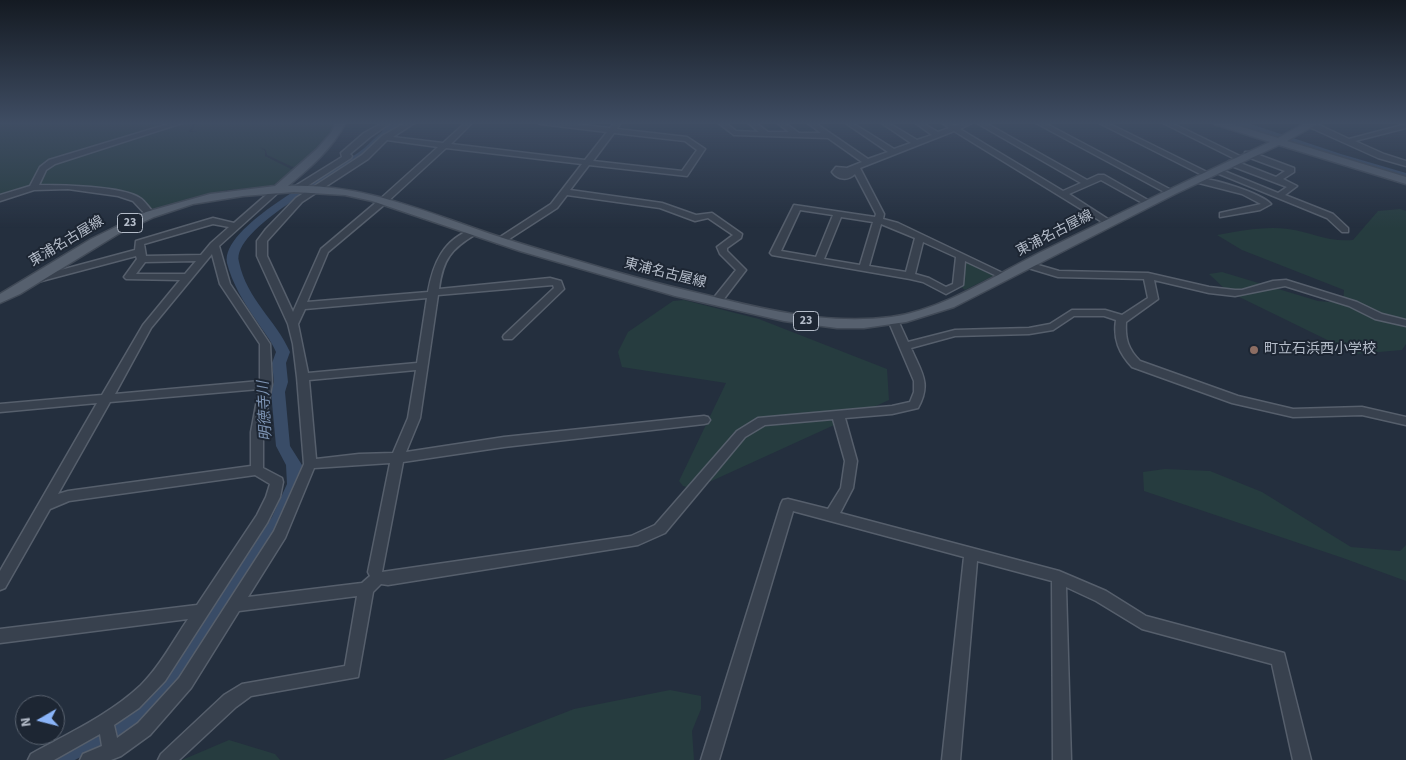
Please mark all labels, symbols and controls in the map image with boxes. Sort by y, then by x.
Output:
street label: 東浦名古屋線 [1014,207,1096,261]
street label: 東浦名古屋線 [27,213,107,271]
road number: 23 [118,214,142,232]
street label: 東浦名古屋線 [622,256,708,292]
road number: 23 [794,312,818,331]
place label: 町立石浜西小学校 [1264,342,1376,358]
marker: 町立石浜西小学校 [1248,344,1260,356]
water label: 明徳寺川 [255,381,277,441]
north arrow [15,695,65,745]
text: N [16,716,37,728]

